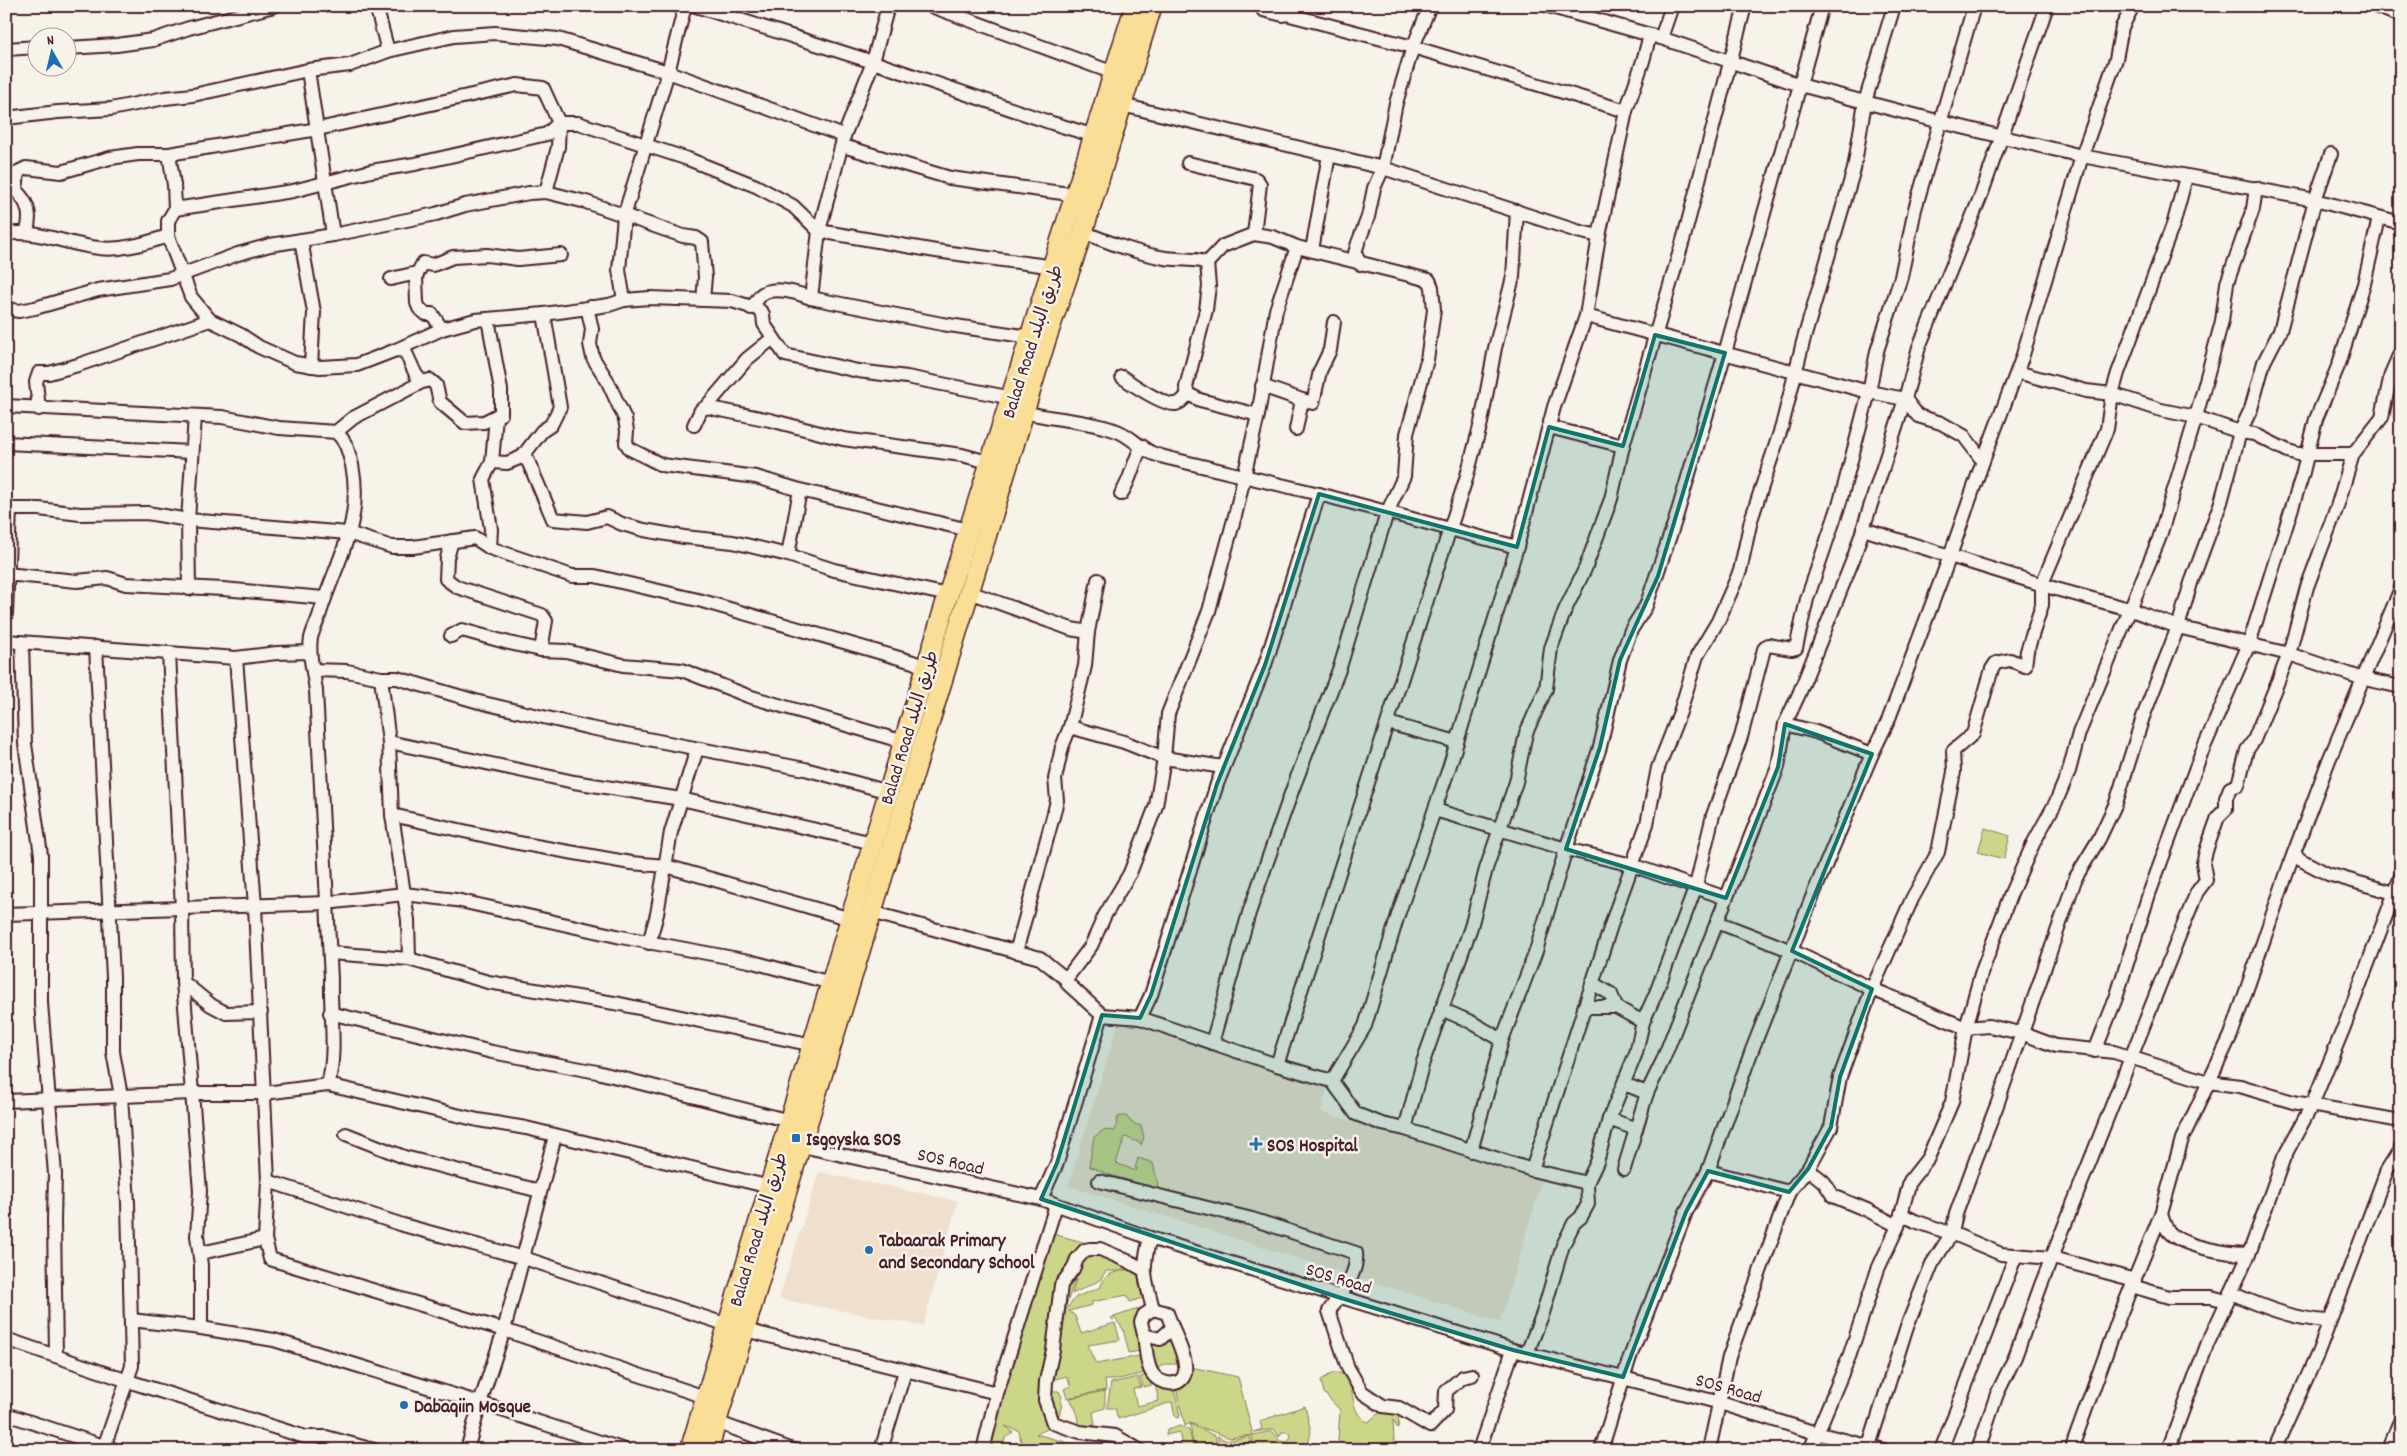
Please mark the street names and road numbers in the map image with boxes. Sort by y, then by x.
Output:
street label: Balad Road طريق البلد [997,262,1072,422]
street label: Balad Road طريق البلد [875,648,948,808]
street label: SOS Road [914,1143,986,1184]
street label: Balad Road طريق البلد [724,1150,797,1310]
street label: SOS Road [1302,1258,1374,1303]
street label: SOS Road [1692,1368,1764,1413]

